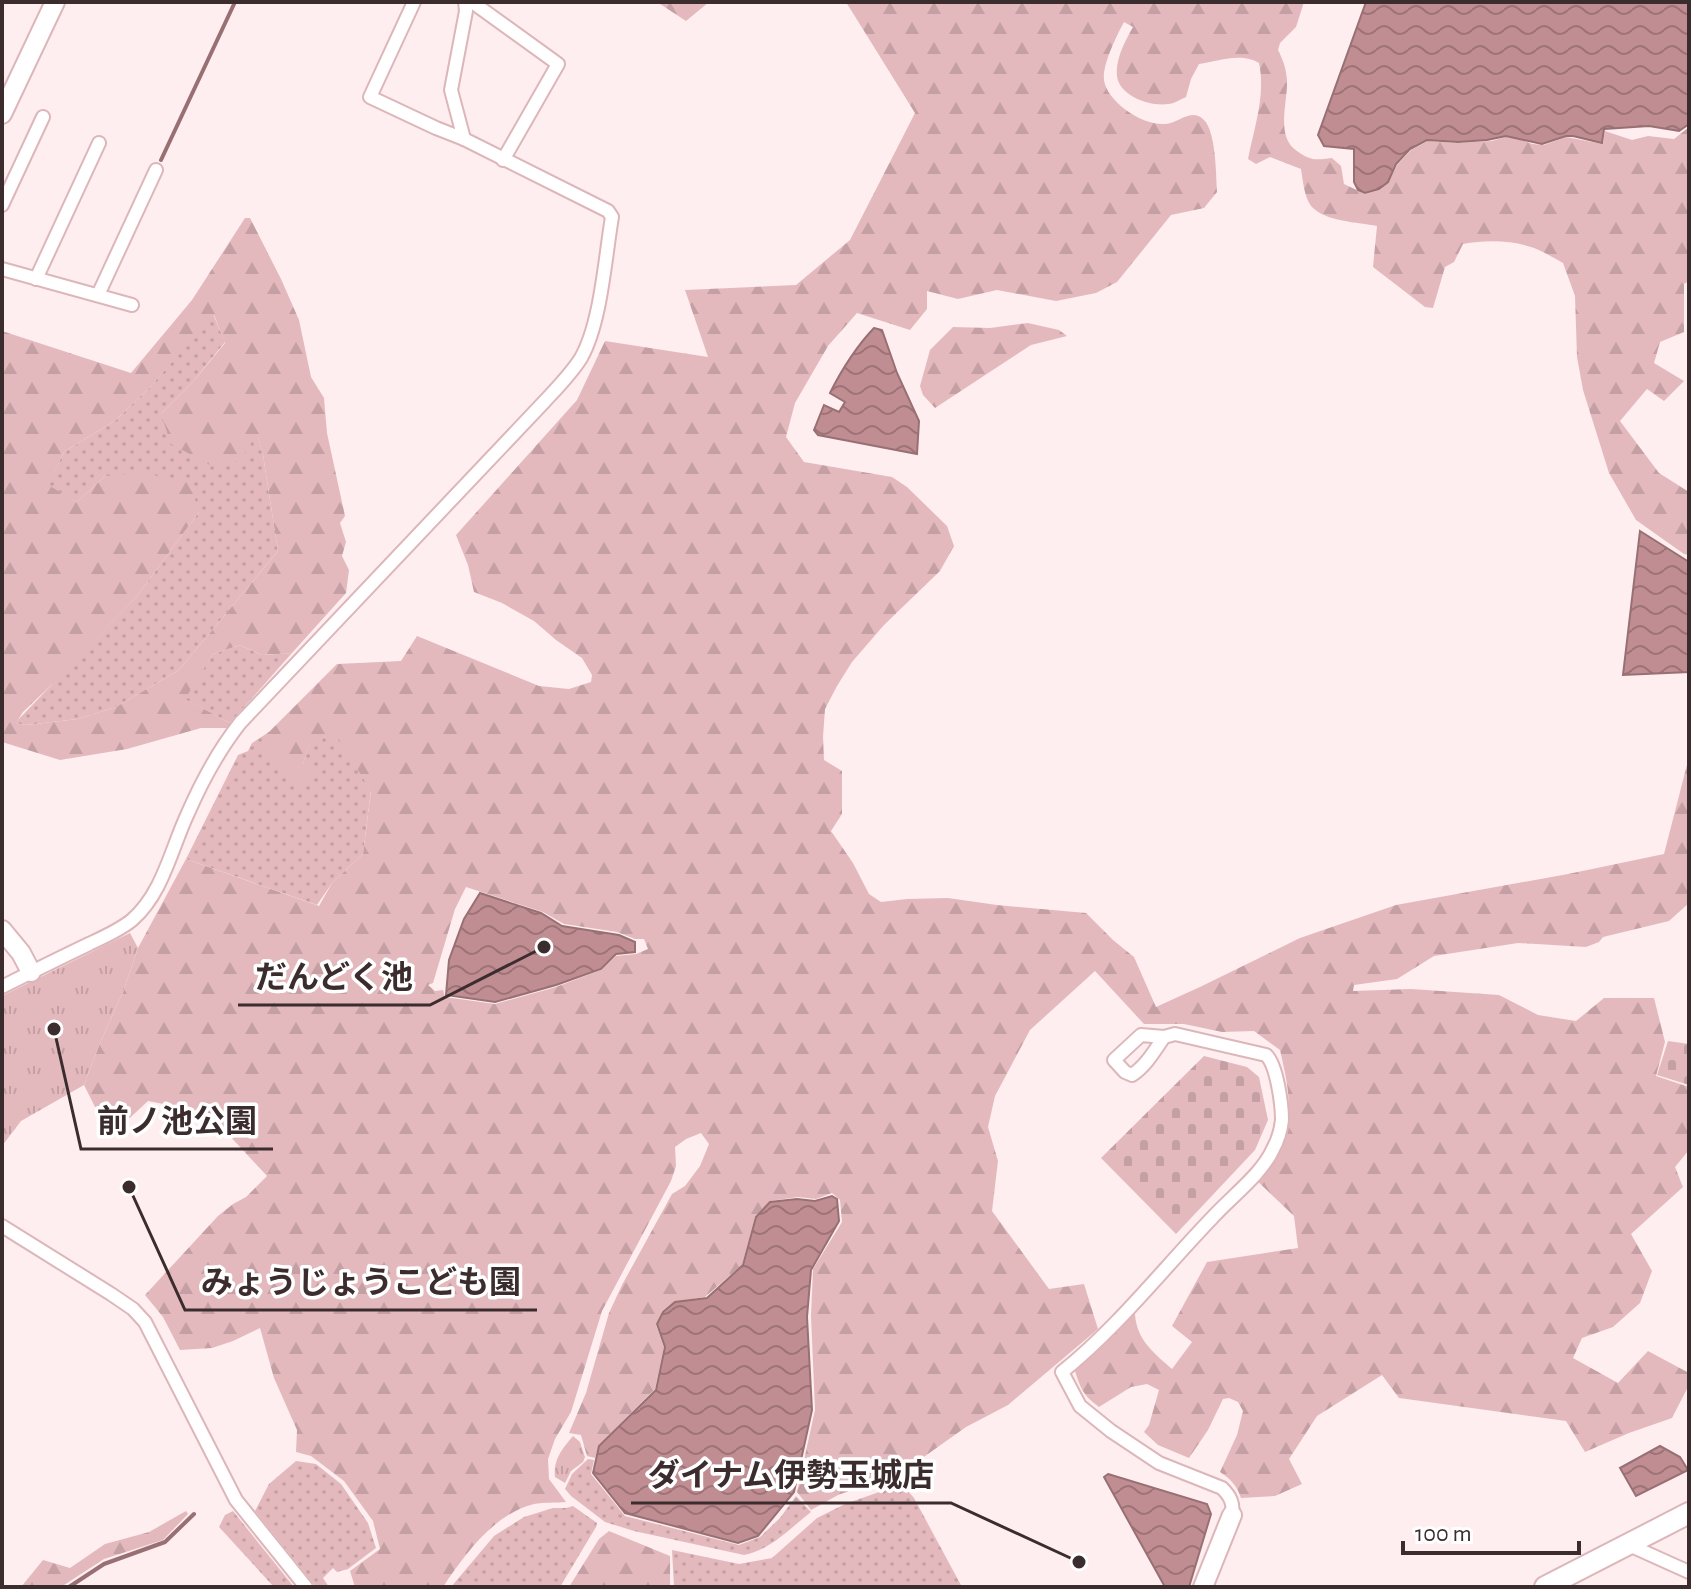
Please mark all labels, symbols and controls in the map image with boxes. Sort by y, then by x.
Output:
callout: だんどく池 [238,949,430,1005]
text: だんどく池 [255,960,413,994]
callout: 前ノ池公園 [81,1093,273,1149]
text: 前ノ池公園 [97,1104,257,1138]
callout: みょうじょうこども園 [185,1254,537,1310]
text: みょうじょうこども園 [201,1266,521,1299]
callout: ダイナム伊勢玉城店 [631,1447,951,1503]
text: ダイナム伊勢玉城店 [648,1458,934,1492]
scale bar [1403,1505,1579,1555]
text: 100 m [1415,1522,1472,1546]

